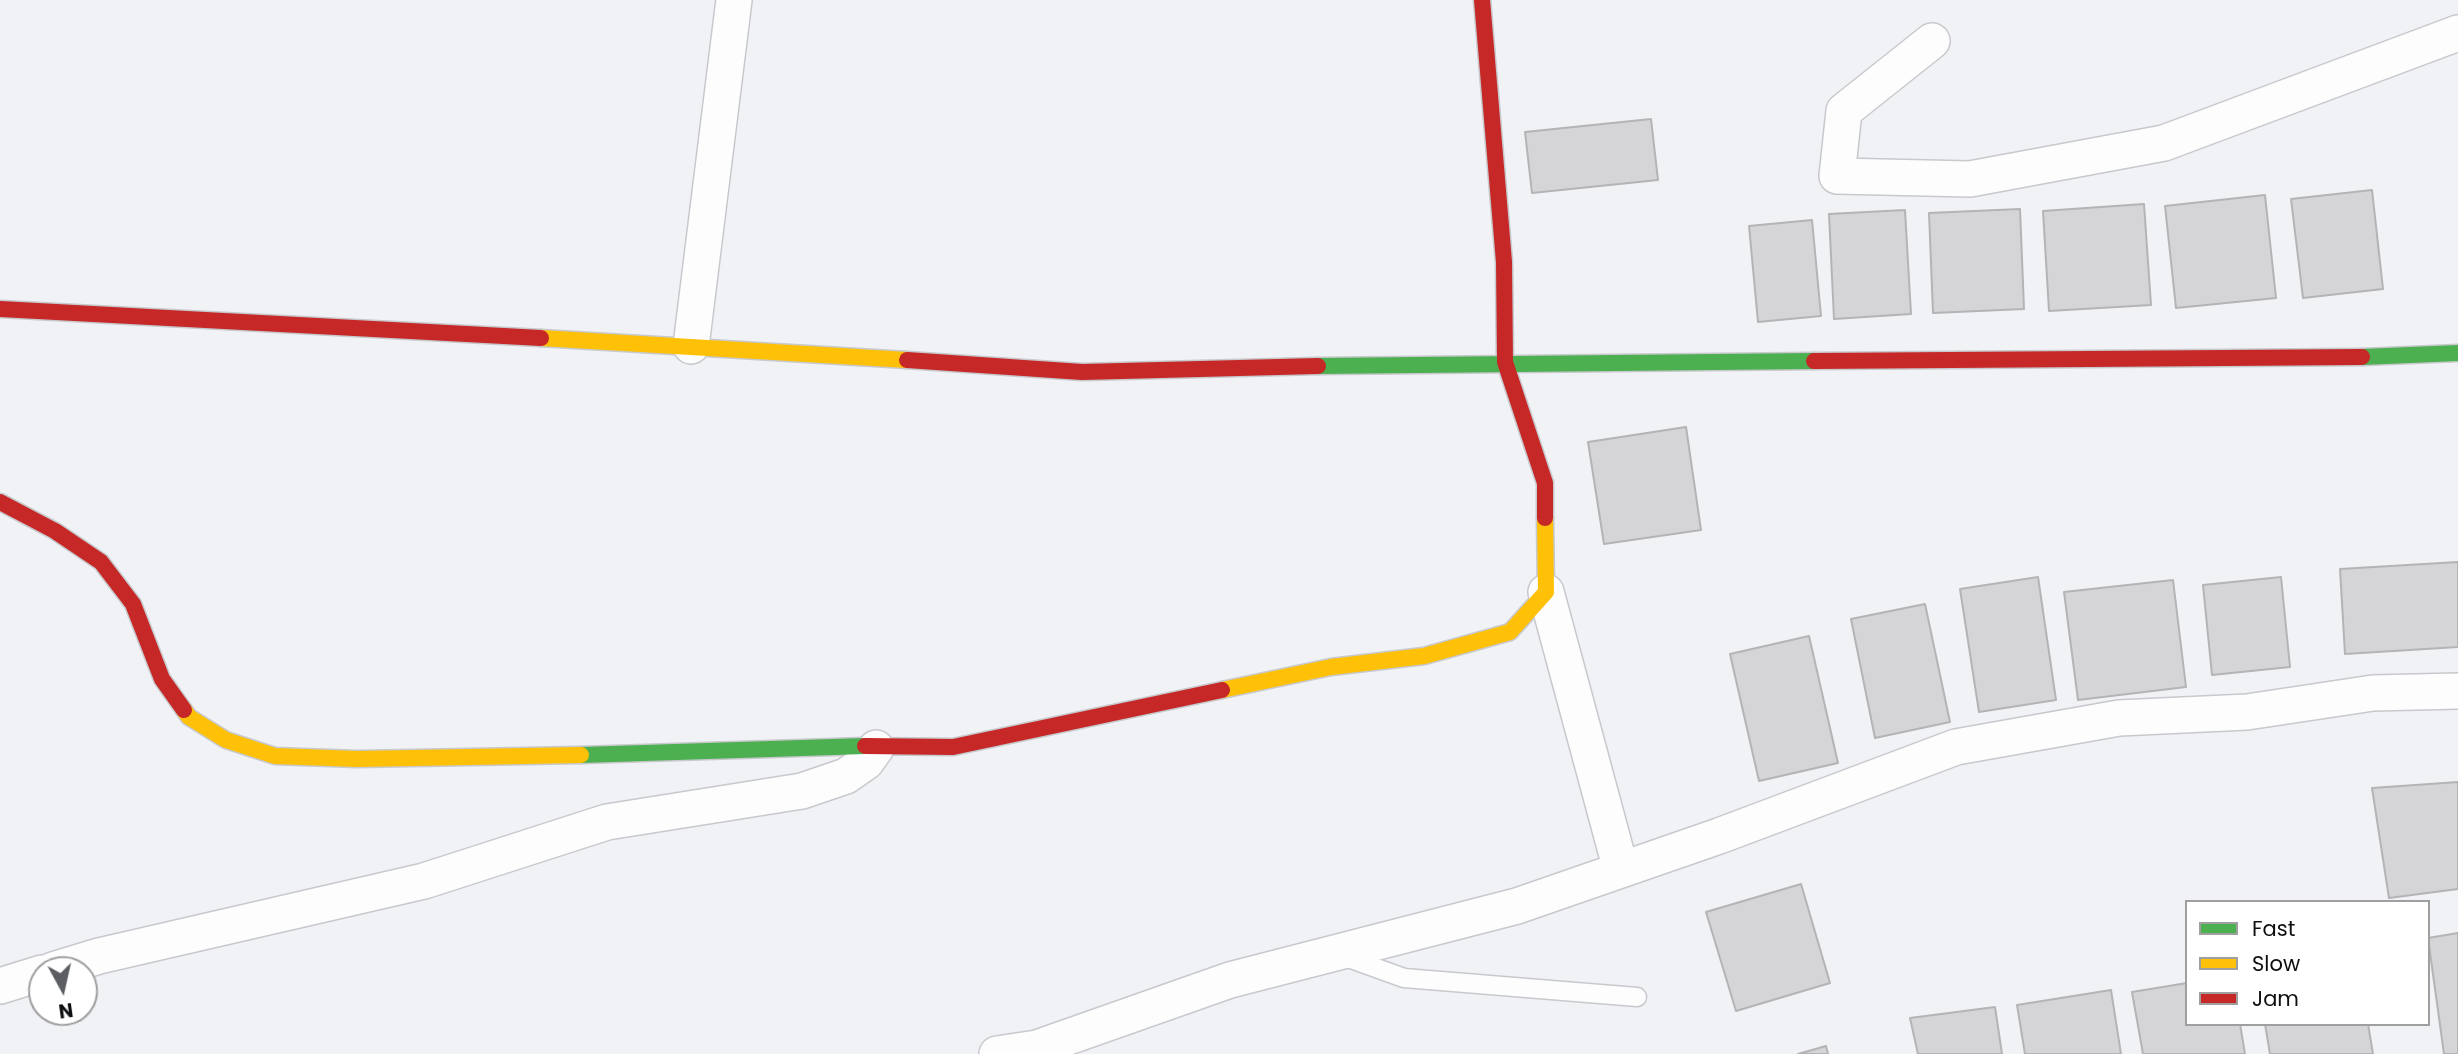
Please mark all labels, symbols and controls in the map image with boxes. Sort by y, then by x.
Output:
legend [2185,900,2430,1026]
text: Fast [2252,914,2295,943]
text: Slow [2252,949,2300,978]
north arrow [28,956,98,1026]
text: Jam [2252,984,2299,1013]
text: N [57,996,75,1025]

